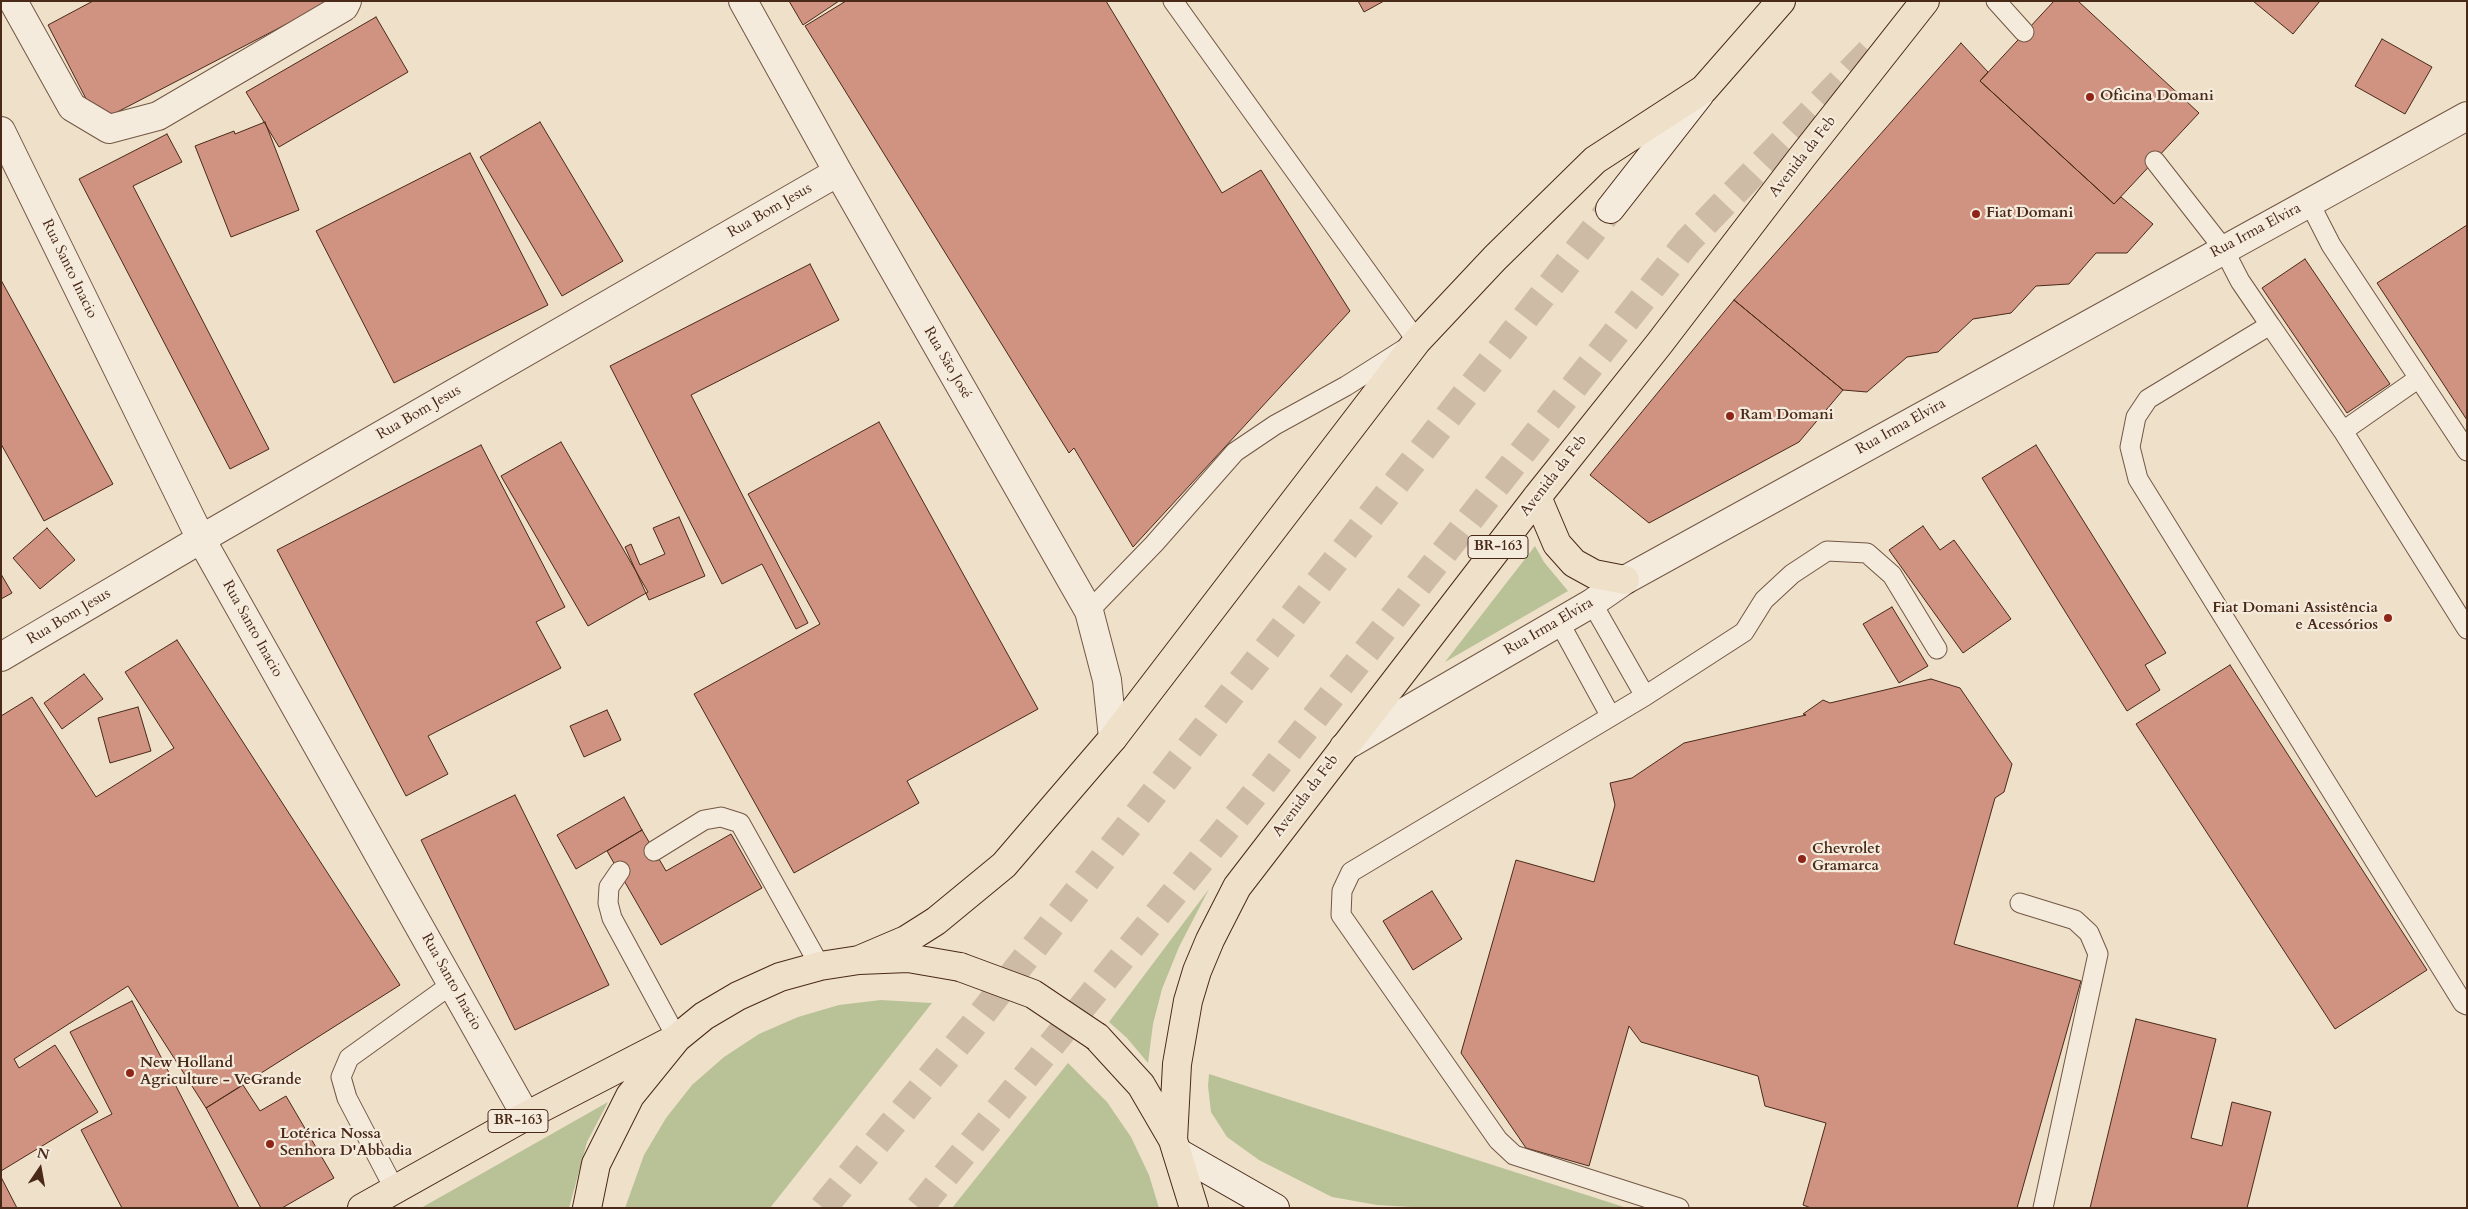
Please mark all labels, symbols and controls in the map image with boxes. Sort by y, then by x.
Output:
place label: Oficina Domani [2100,88,2214,106]
marker: Oficina Domani [2084,91,2096,103]
street label: Avenida da Feb [1766,113,1840,201]
street label: Rua Bom Jesus [725,180,815,242]
street label: Rua Irma Elvira [2208,200,2304,262]
place label: Fiat Domani [1986,205,2073,223]
marker: Fiat Domani [1970,208,1982,220]
street label: Rua Santo Inacio [37,217,101,321]
street label: Rua São José [919,324,975,402]
street label: Rua Bom Jesus [374,382,464,444]
street label: Rua Irma Elvira [1853,395,1949,459]
place label: Ram Domani [1740,407,1834,425]
marker: Ram Domani [1724,410,1736,422]
street label: Avenida da Feb [1517,432,1591,520]
road number: BR-163 [1468,536,1528,558]
street label: Rua Santo Inacio [218,577,286,681]
street label: Rua Bom Jesus [24,585,114,649]
street label: Rua Irma Elvira [1501,594,1597,660]
place label: Fiat Domani Assistência e Acessórios [2212,600,2378,635]
marker: Fiat Domani Assistência e Acessórios [2382,612,2394,624]
street label: Avenida da Feb [1269,751,1343,841]
place label: Chevrolet Gramarca [1812,841,1880,876]
marker: Chevrolet Gramarca [1796,853,1808,865]
street label: Rua Santo Inacio [417,930,485,1034]
place label: New Holland Agriculture - VeGrande [140,1055,302,1090]
marker: New Holland Agriculture - VeGrande [124,1067,136,1079]
road number: BR-163 [488,1110,548,1132]
place label: Lotérica Nossa Senhora D'Abbadia [280,1126,412,1161]
marker: Lotérica Nossa Senhora D'Abbadia [264,1138,276,1150]
text: N [35,1143,51,1164]
north arrow [15,1144,65,1194]

